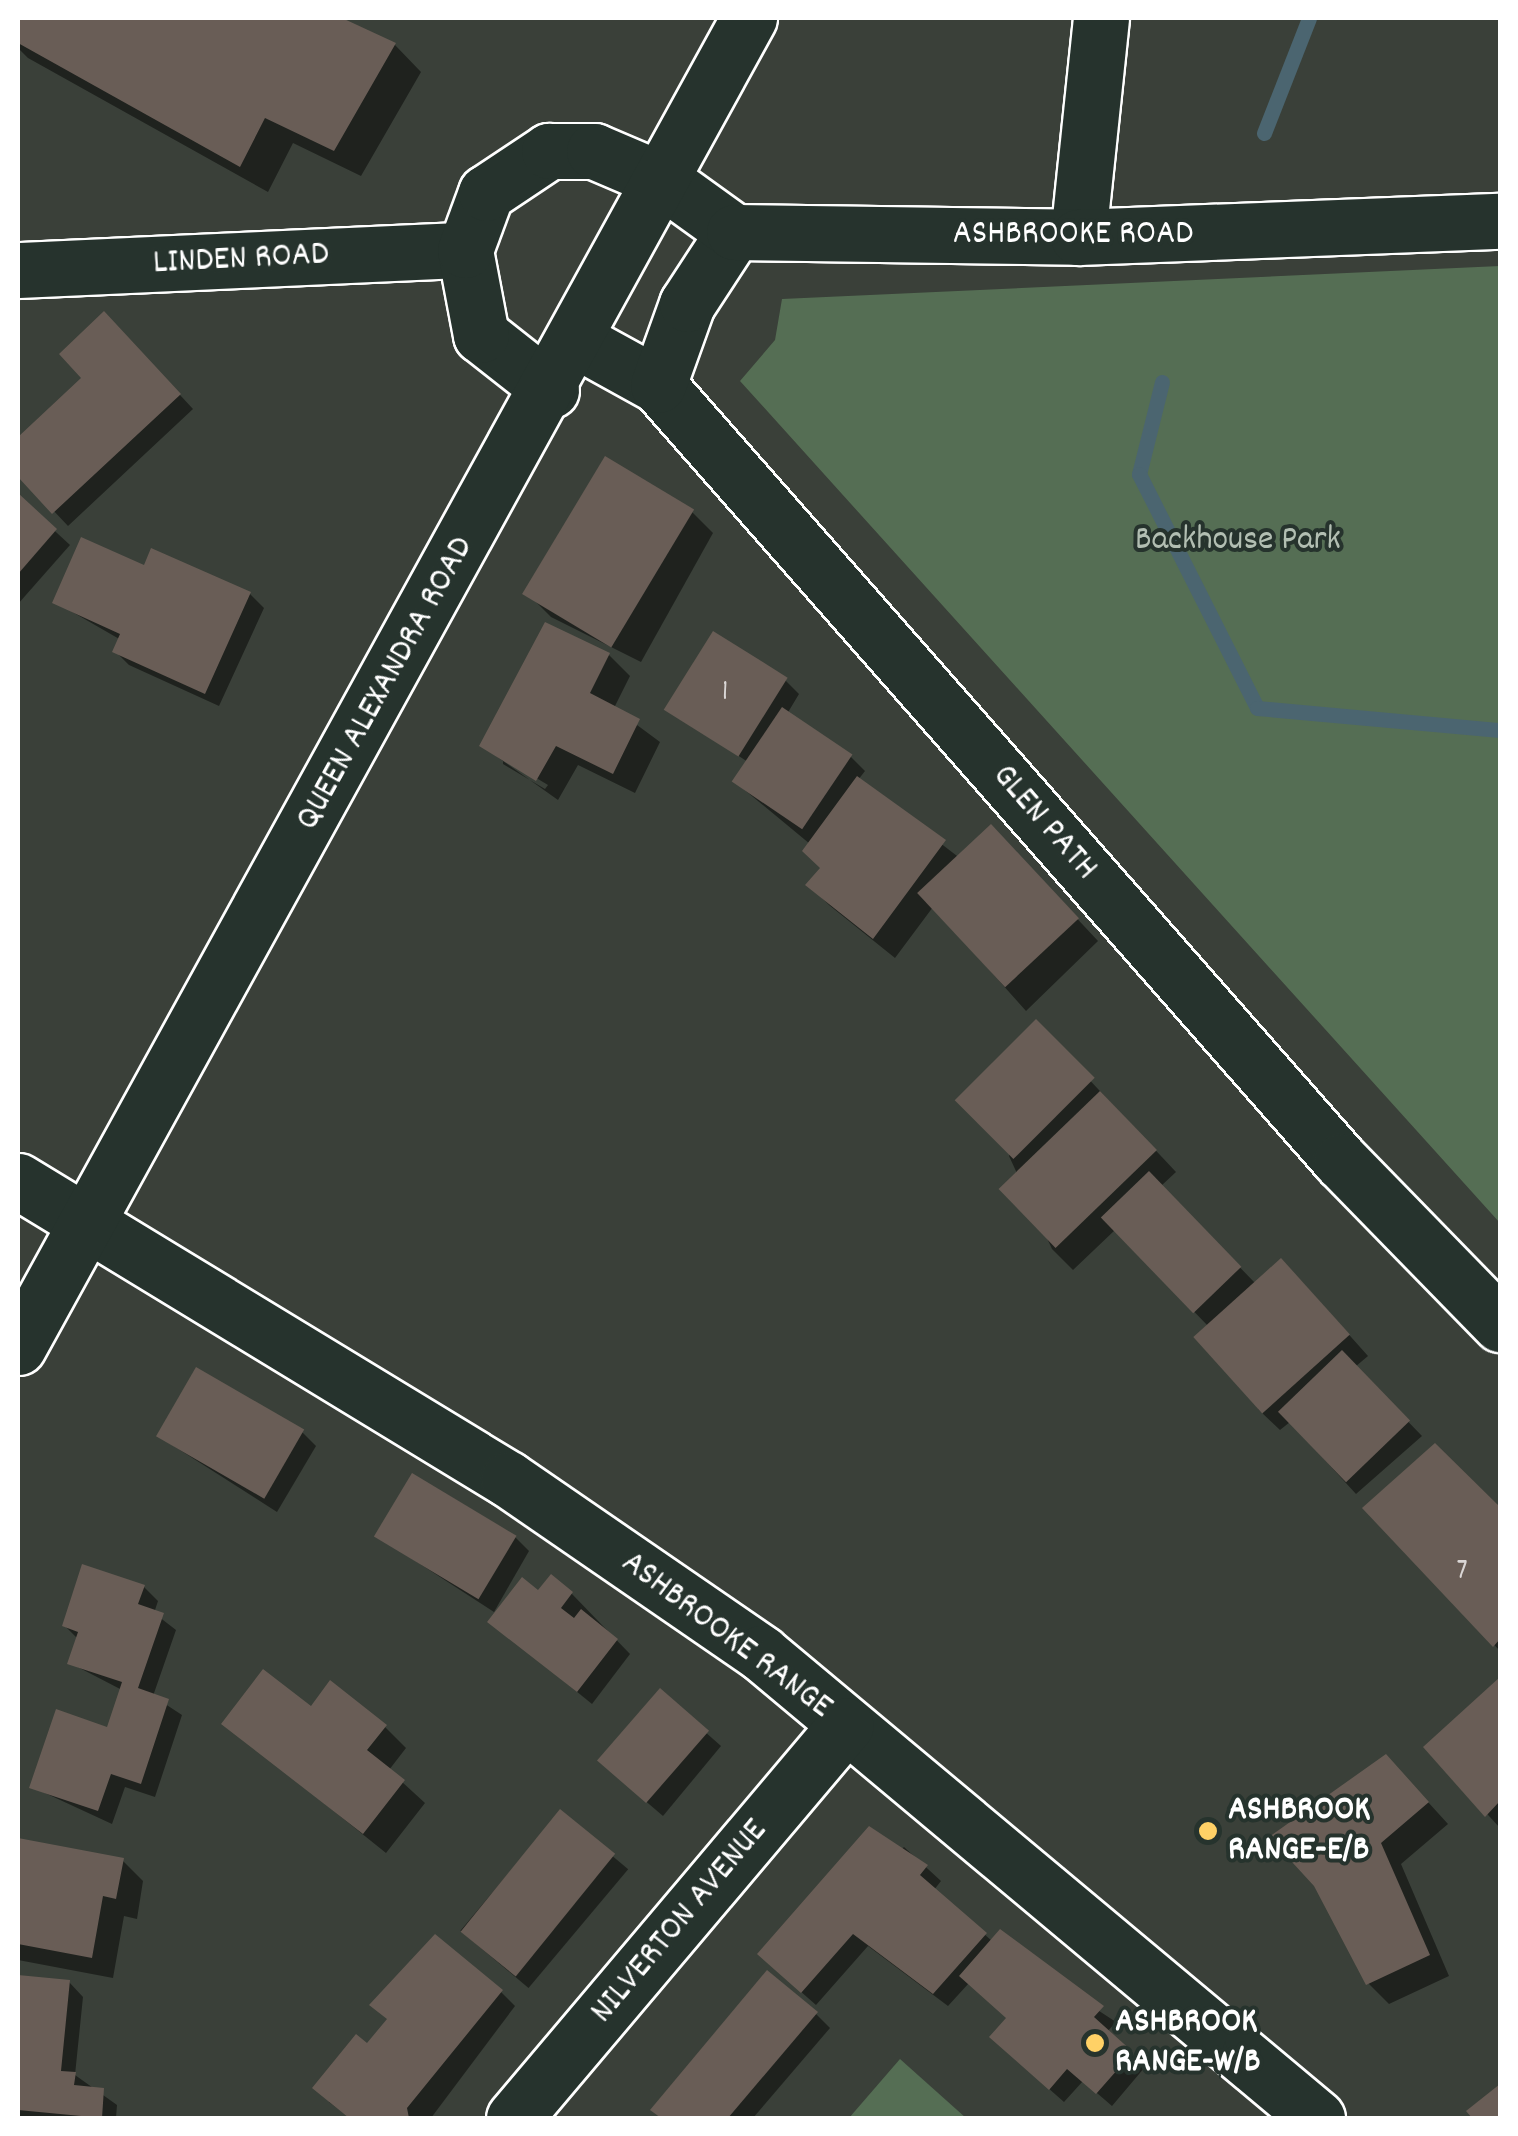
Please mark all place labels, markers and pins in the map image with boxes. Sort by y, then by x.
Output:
place label: ASHBROOK RANGE-E/B [1228,1790,1370,1872]
marker: ASHBROOK RANGE-E/B [1197,1820,1219,1842]
place label: ASHBROOK RANGE-W/B [1115,2002,1261,2084]
marker: ASHBROOK RANGE-W/B [1084,2032,1106,2054]

